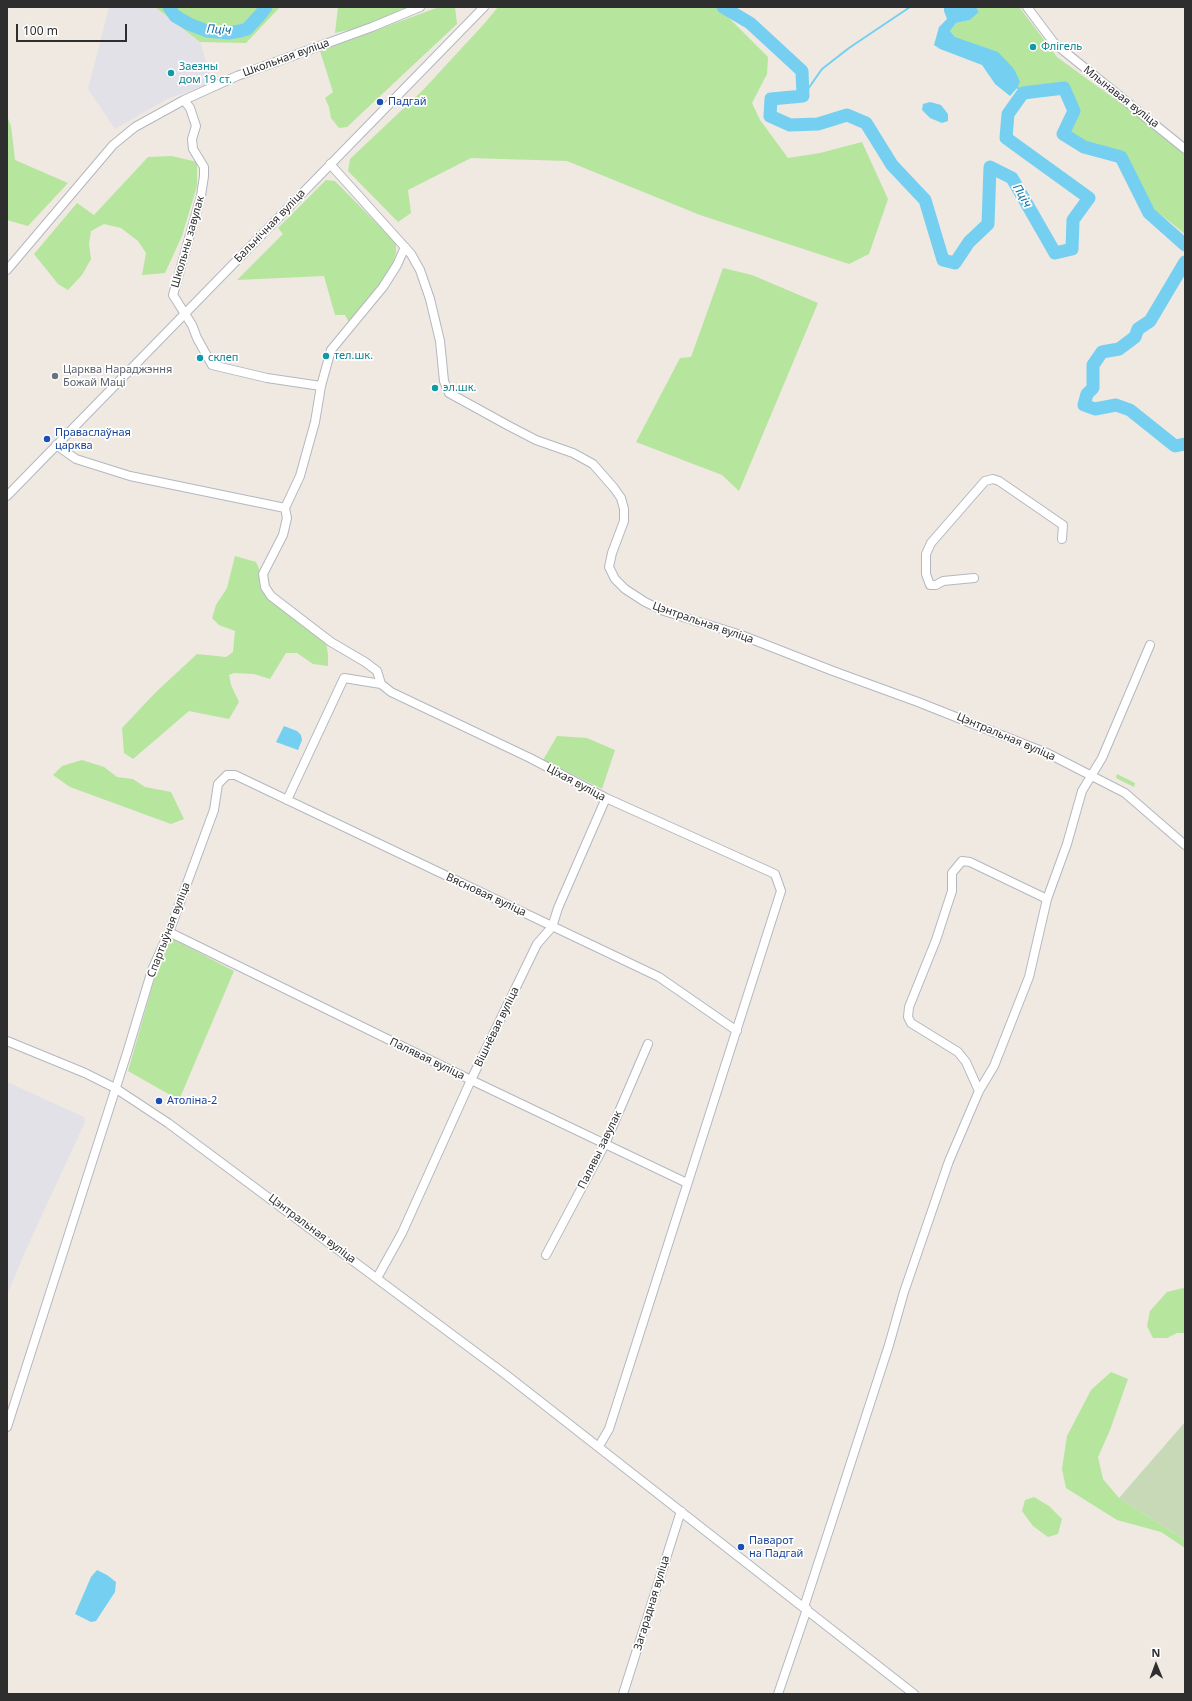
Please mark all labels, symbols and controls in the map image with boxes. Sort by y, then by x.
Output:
scale bar [18,16,129,42]
text: 100 m [23,22,58,39]
water label: Пціч [206,22,232,38]
street label: Школьная вуліца [241,36,331,80]
place label: Флігель [1041,40,1082,54]
marker: Флігель [1028,42,1038,52]
place label: Заезны дом 19 ст. [179,60,232,86]
street label: Млынавая вуліца [1081,63,1161,131]
marker: Заезны дом 19 ст. [166,68,176,78]
place label: Падгай [388,95,427,109]
marker: Падгай [375,97,385,107]
water label: Пціч [1010,182,1034,210]
street label: Бальнічная вуліца [232,187,308,265]
street label: Школьны завулак [169,195,207,289]
place label: тел.шк. [334,349,373,363]
place label: склеп [208,351,238,365]
marker: тел.шк. [321,351,331,361]
marker: склеп [195,353,205,363]
place label: Царква Нараджэння Божай Маці [63,363,172,389]
marker: Царква Нараджэння Божай Маці [50,371,60,381]
place label: эл.шк. [443,381,476,395]
marker: эл.шк. [430,383,440,393]
place label: Праваслаўная царква [55,426,131,452]
marker: Праваслаўная царква [42,434,52,444]
street label: Цэнтральная вуліца [651,599,755,647]
street label: Цэнтральная вуліца [955,710,1057,764]
street label: Ціхая вуліца [544,762,608,804]
street label: Вясновая вуліца [444,871,528,919]
street label: Спартыўная вуліца [145,881,193,979]
street label: Вішнёвая вуліца [472,985,522,1069]
street label: Палявая вуліца [387,1035,467,1083]
place label: Атоліна-2 [167,1094,217,1108]
marker: Атоліна-2 [154,1096,164,1106]
street label: Палявы завулак [575,1109,625,1191]
street label: Цэнтральная вуліца [266,1192,358,1266]
place label: Паварот на Падгай [749,1534,803,1560]
marker: Паварот на Падгай [736,1542,746,1552]
street label: Загарадная вуліца [631,1554,673,1652]
north arrow [1136,1645,1176,1685]
text: N [1151,1645,1160,1660]

